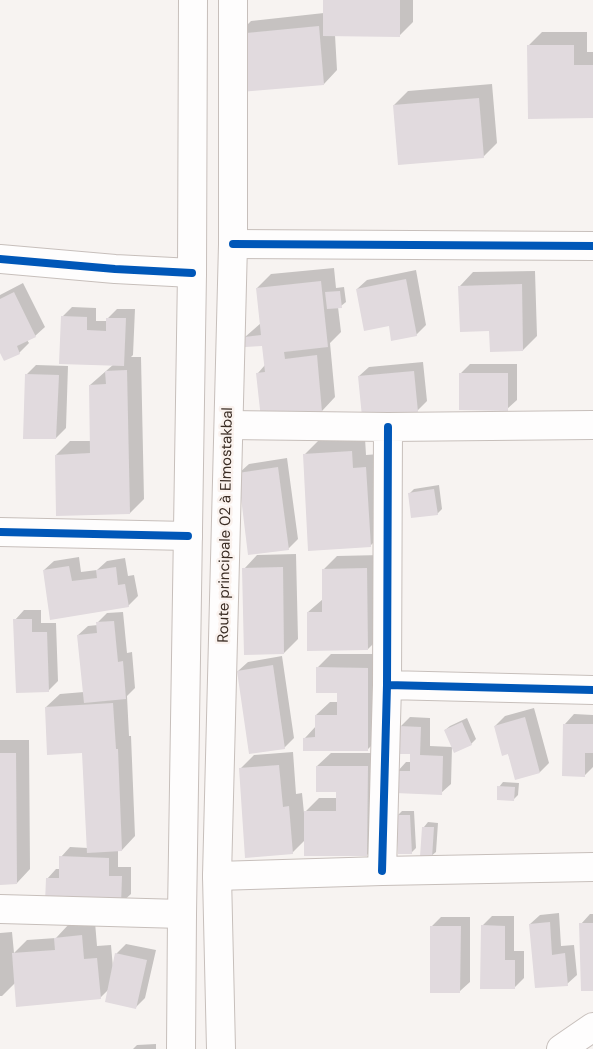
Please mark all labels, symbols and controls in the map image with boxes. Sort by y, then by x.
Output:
street label: Route principale 02 à Elmostakbal [215,407,237,643]

